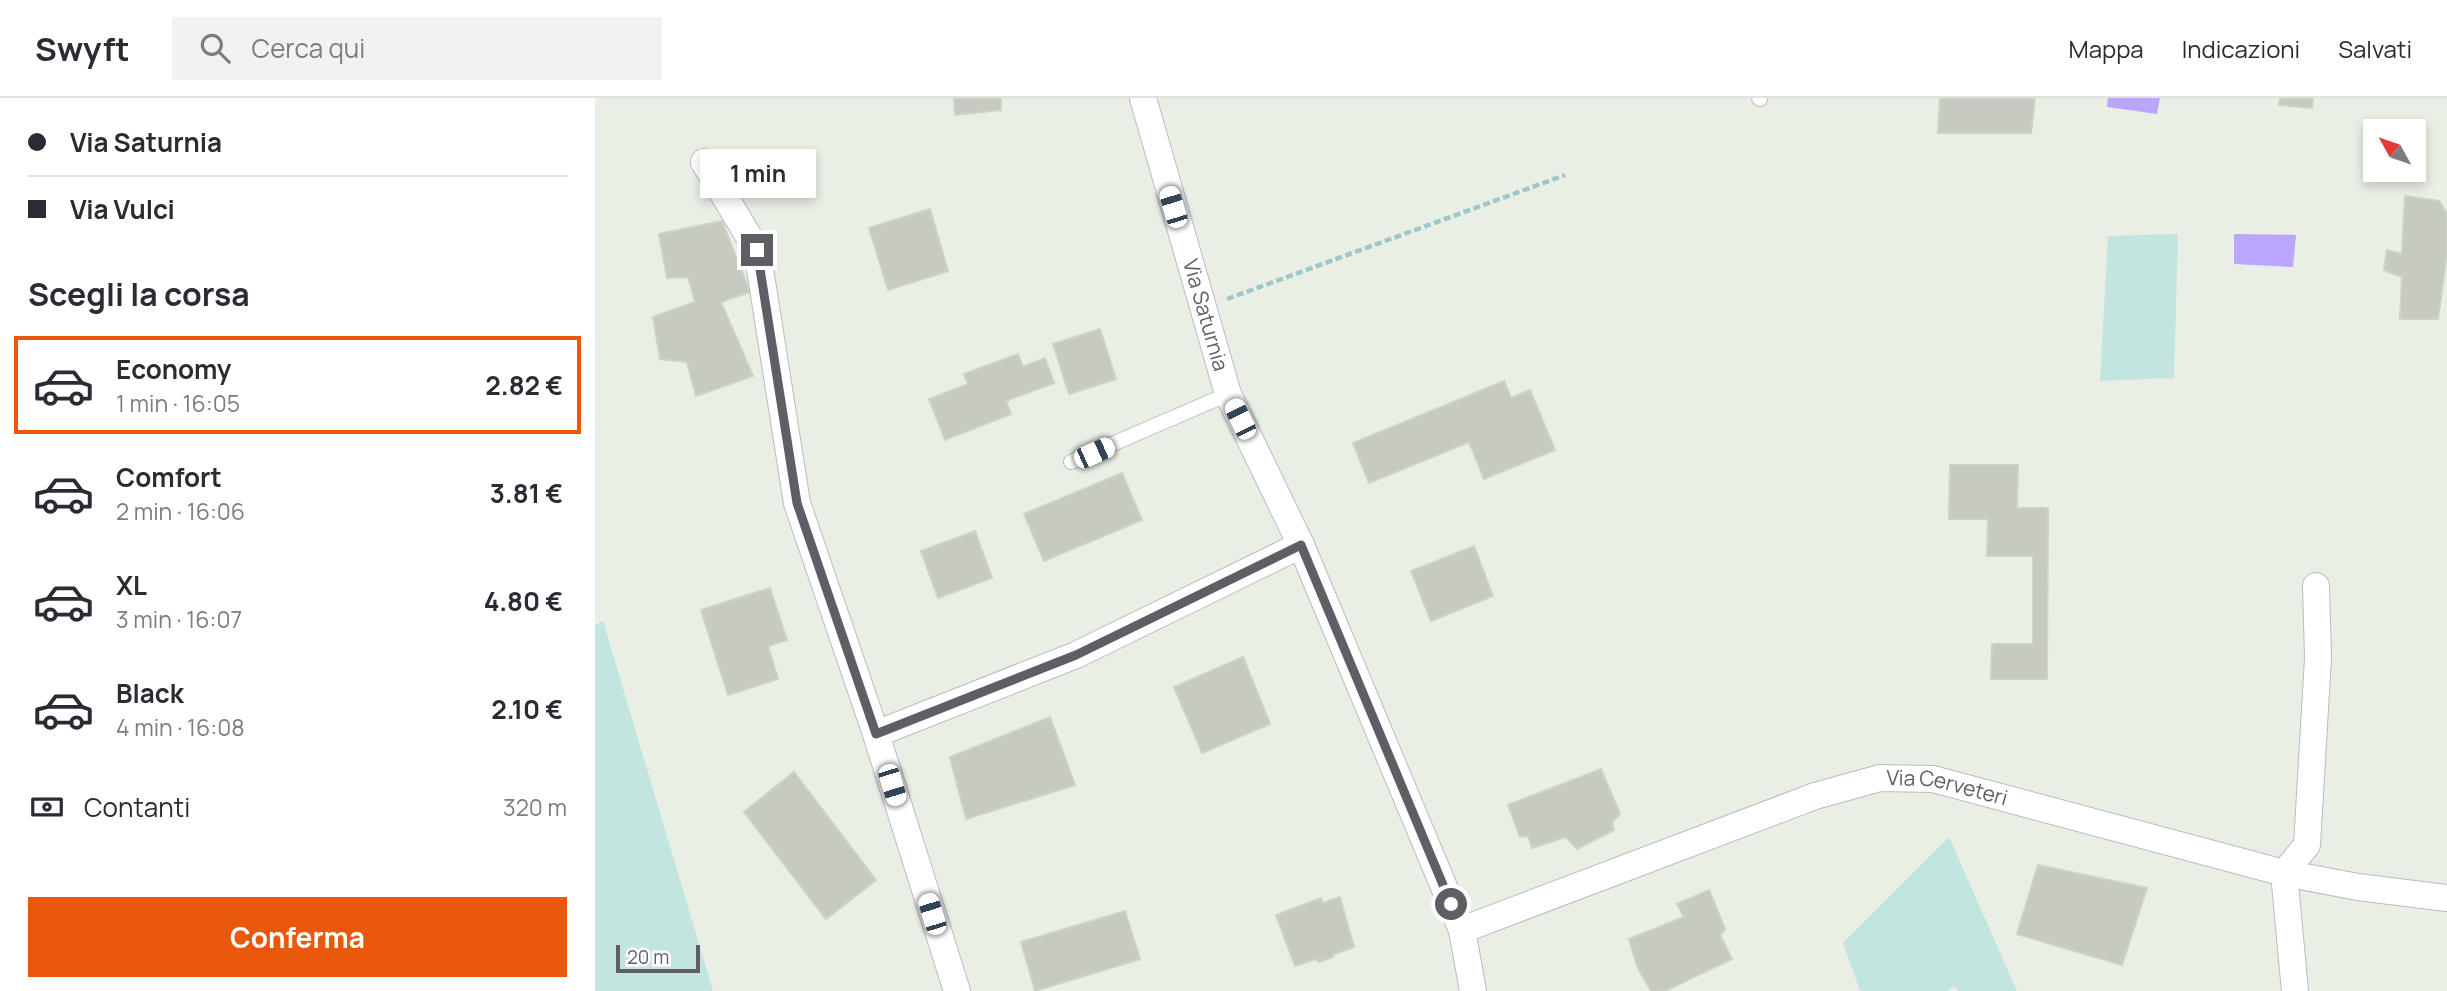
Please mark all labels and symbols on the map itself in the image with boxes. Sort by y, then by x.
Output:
north arrow [2363,119,2425,182]
callout: 1 min [699,149,815,198]
car [1157,184,1190,230]
route end [741,234,773,266]
street label: Via Saturnia [1177,256,1236,374]
car [1222,396,1259,442]
car [1071,435,1118,471]
car [876,762,909,808]
street label: Via Cerveteri [1886,763,2011,811]
route start [1435,888,1467,920]
car [916,891,949,937]
scale bar [616,942,700,974]

